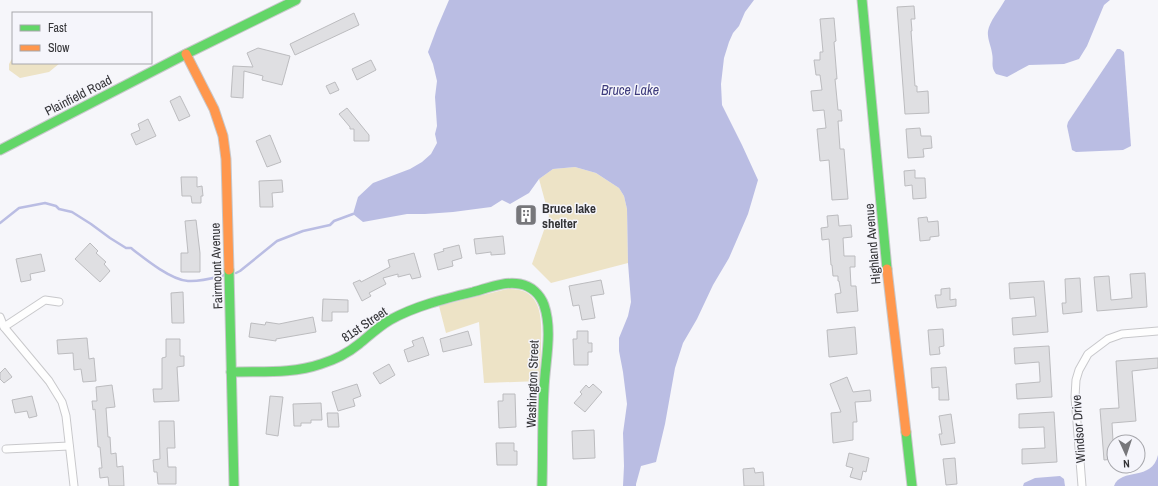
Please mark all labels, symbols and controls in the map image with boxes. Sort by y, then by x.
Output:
legend [12,12,152,64]
text: Fast [48,20,67,36]
text: Slow [48,40,70,56]
street label: Plainfield Road [42,71,115,120]
water label: Bruce Lake [601,81,659,99]
place label: Bruce lake shelter [542,200,596,232]
building icon: Bruce lake shelter [513,202,539,228]
street label: Highland Avenue [860,203,884,285]
street label: Fairmount Avenue [206,222,227,309]
street label: 81st Street [338,303,390,346]
street label: Washington Street [522,340,543,428]
street label: Windsor Drive [1068,394,1089,464]
north arrow [1106,434,1146,474]
text: N [1123,457,1130,471]

